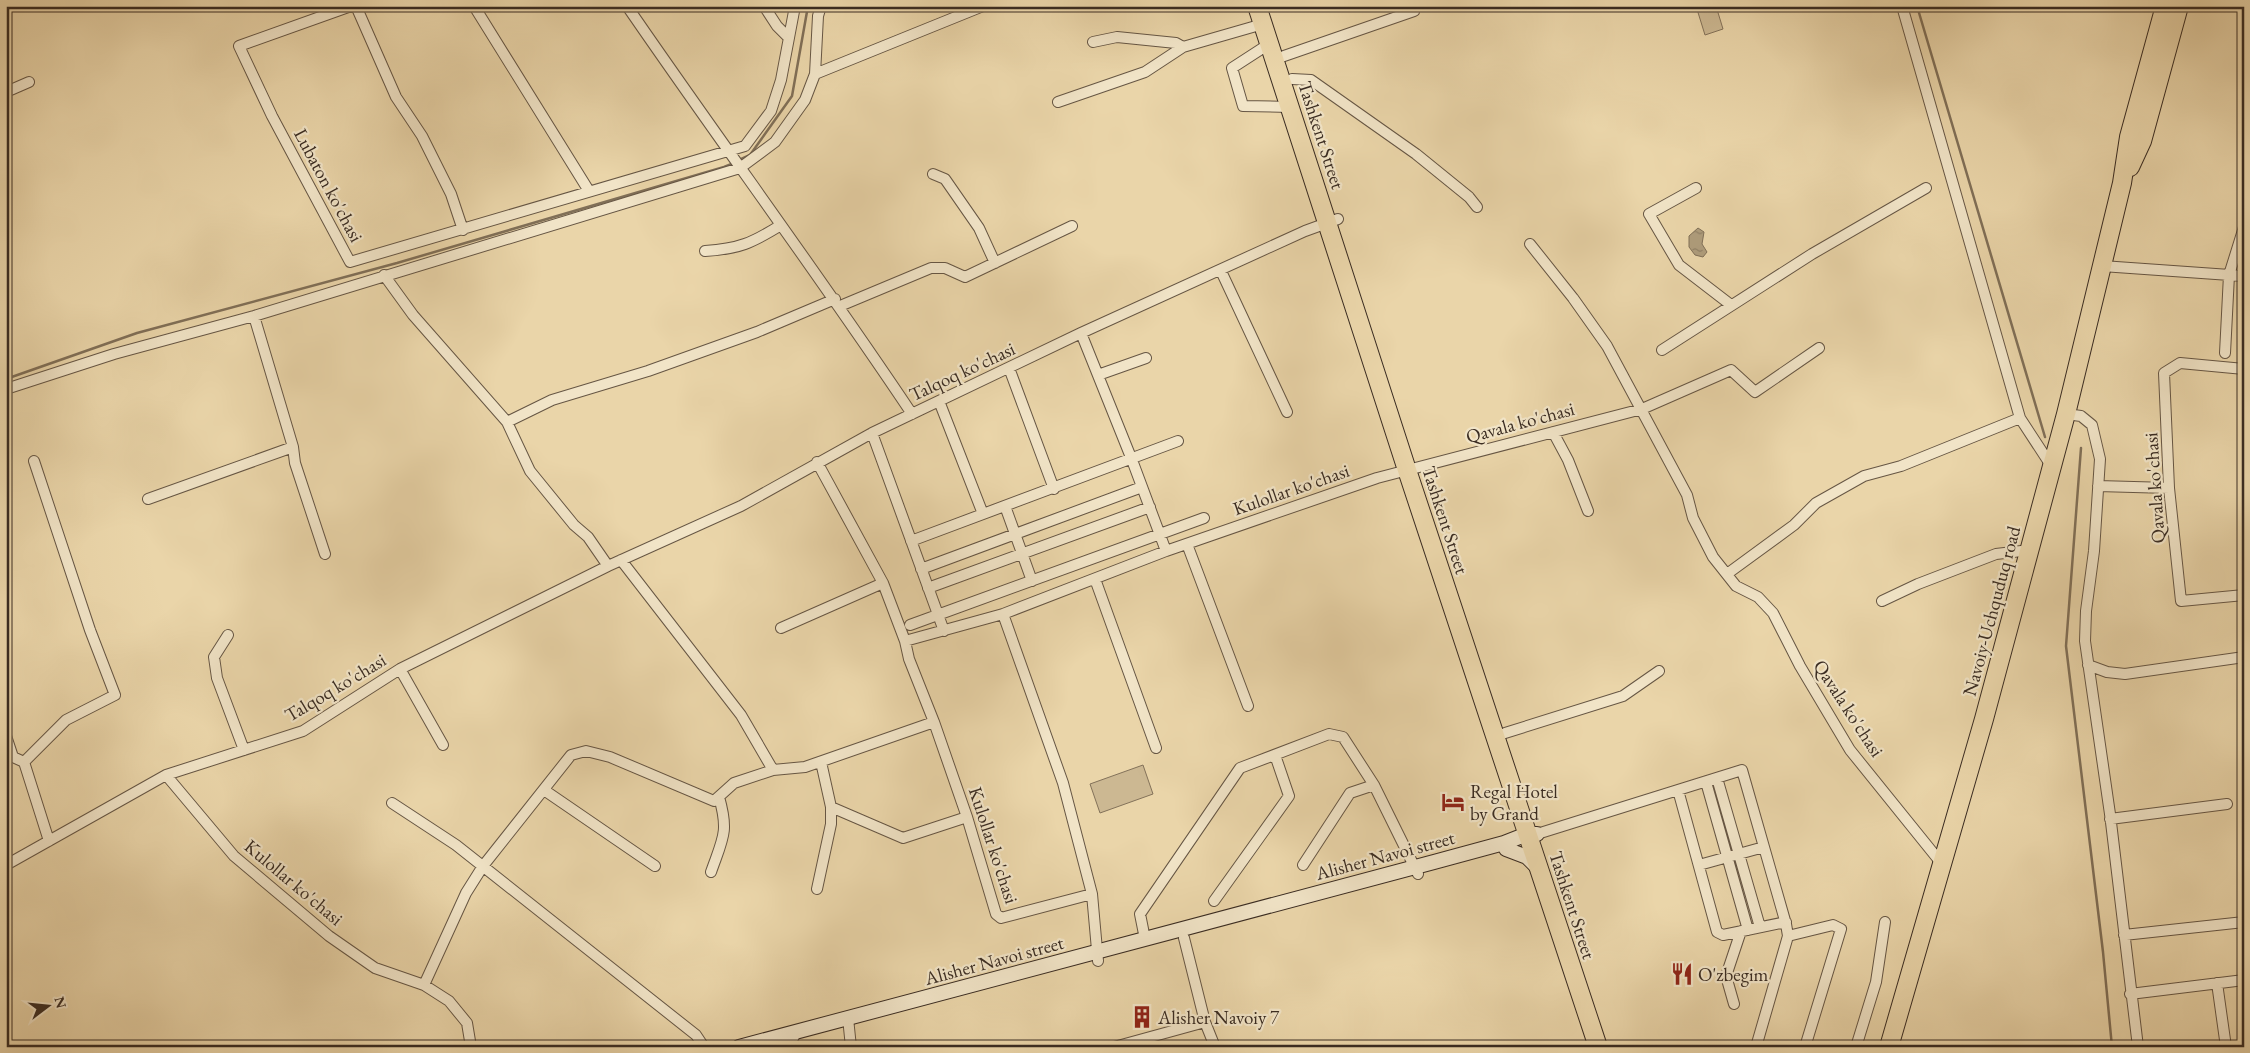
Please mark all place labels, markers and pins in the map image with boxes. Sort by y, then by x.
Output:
place label: Regal Hotel by Grand [1470,779,1558,826]
hotel icon: Regal Hotel by Grand [1440,789,1466,815]
restaurant icon: O'zbegim [1669,961,1695,987]
place label: O'zbegim [1698,962,1769,987]
building icon: Alisher Navoiy 7 [1129,1004,1155,1030]
place label: Alisher Navoiy 7 [1157,1005,1280,1030]

